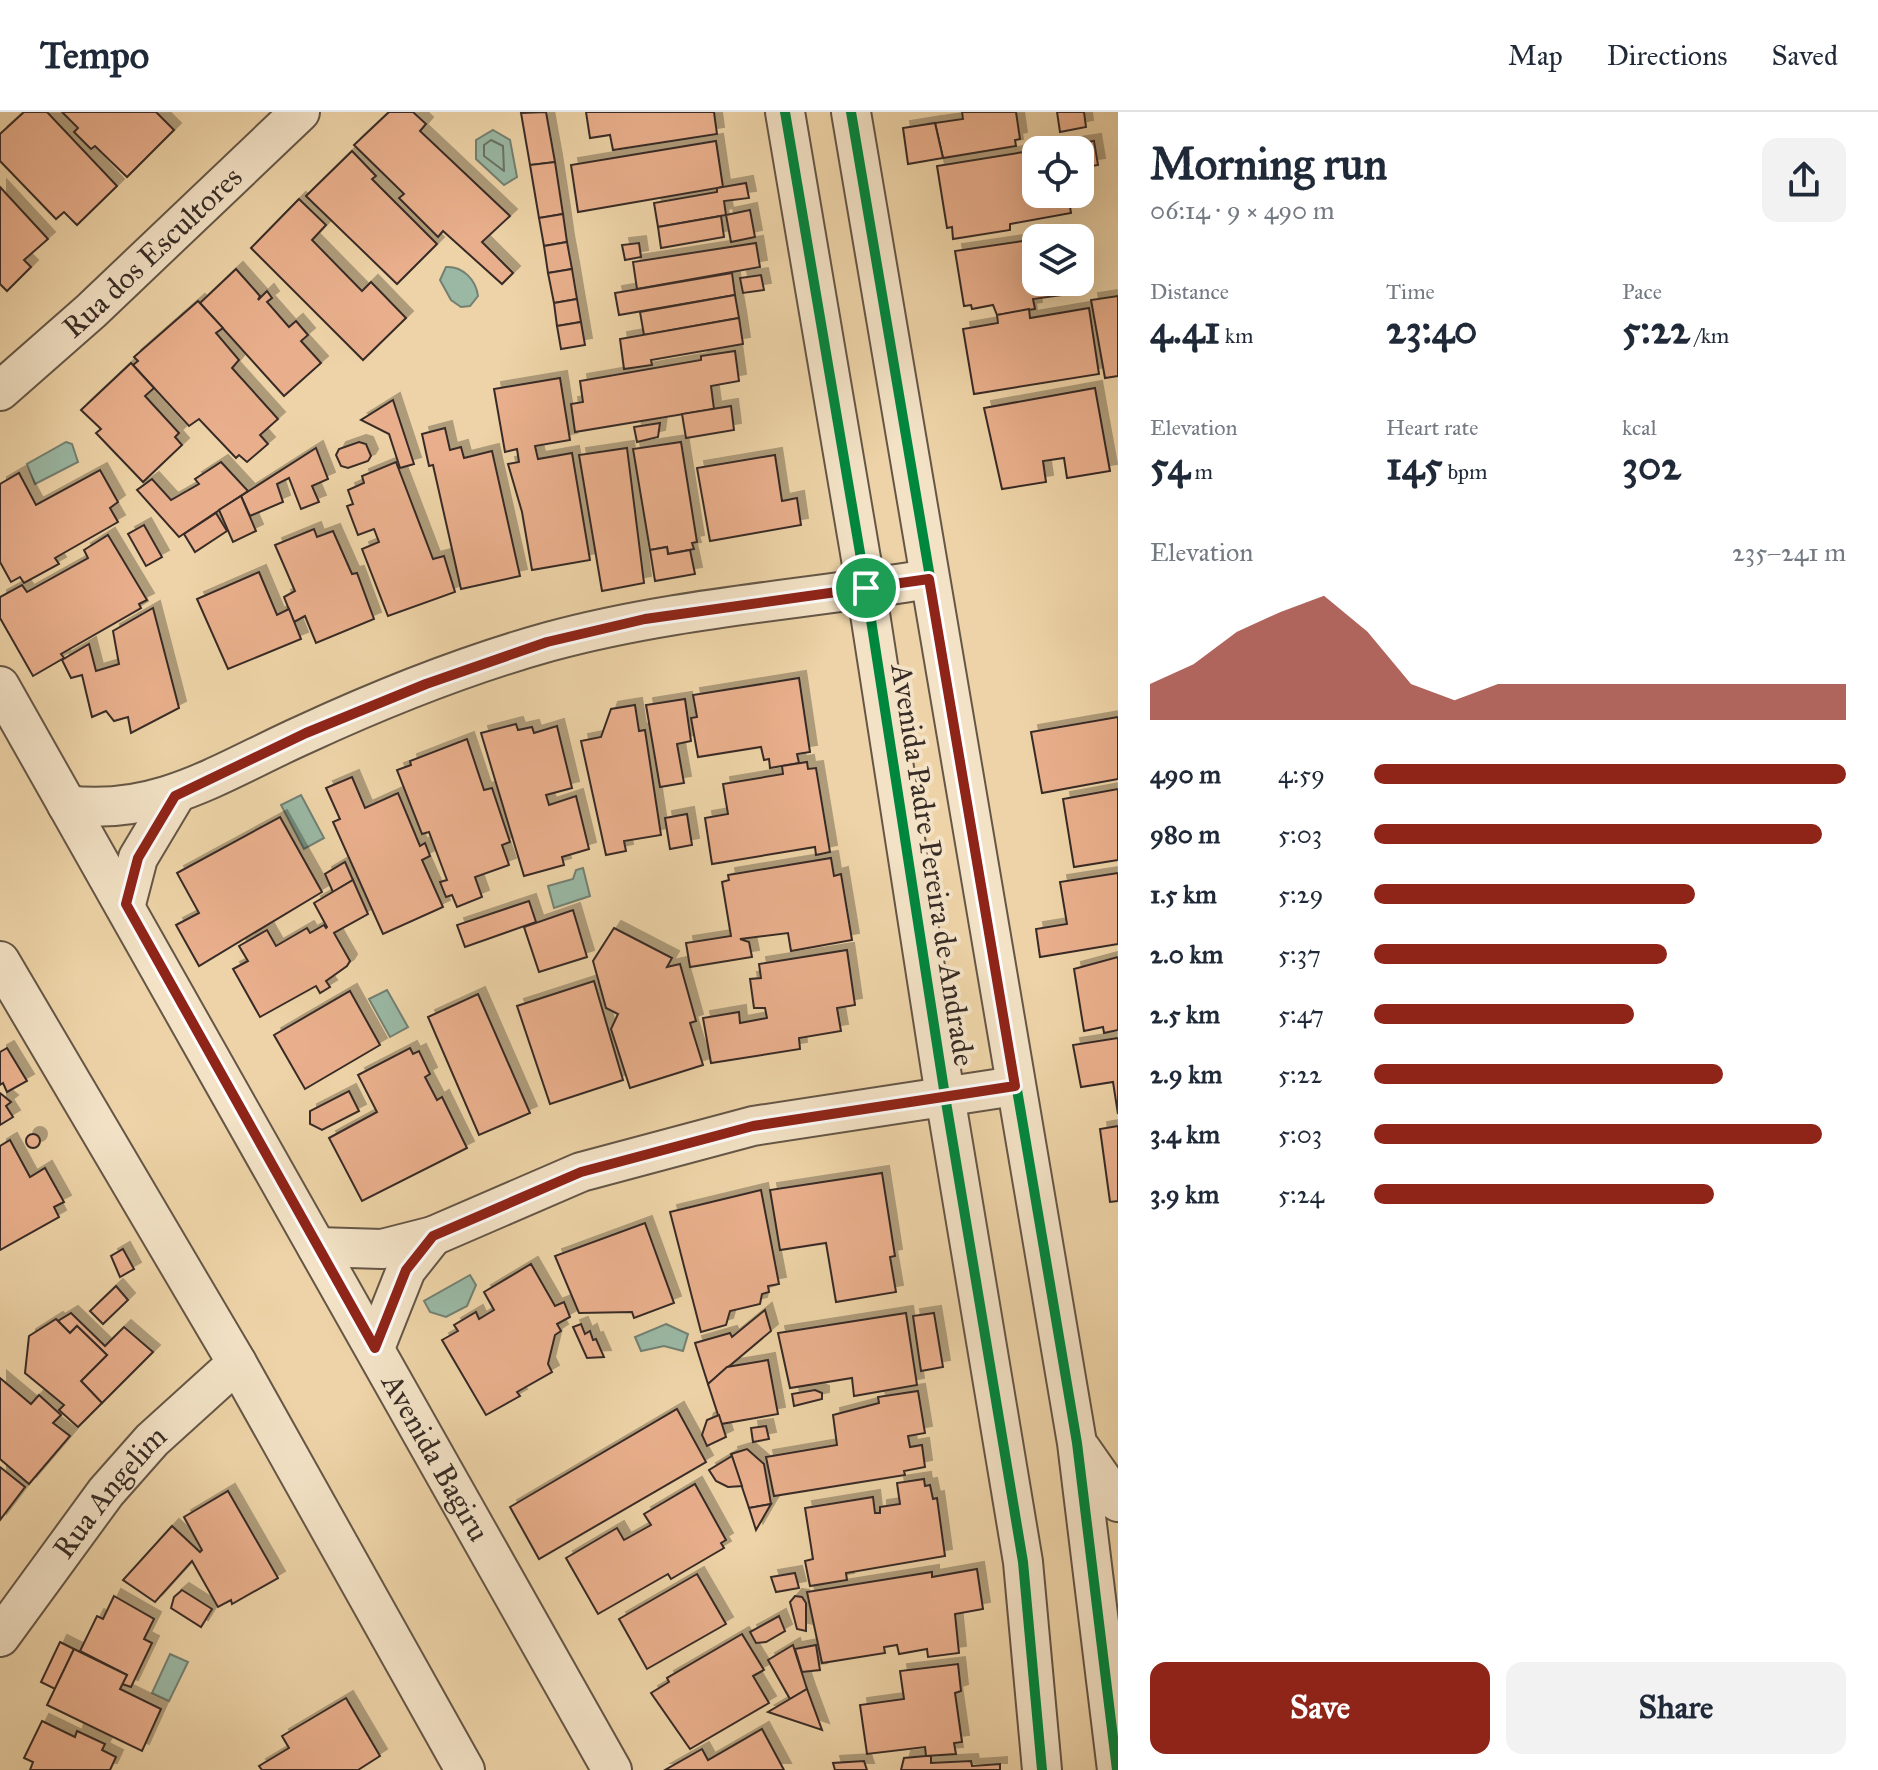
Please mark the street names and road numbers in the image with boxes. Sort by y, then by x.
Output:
street label: Rua dos Escultores [55,159,249,346]
street label: Avenida Padre Pereira de Andrade [883,659,983,1069]
street label: Avenida Bagiru [373,1366,497,1548]
street label: Rua Angelim [46,1418,174,1565]

